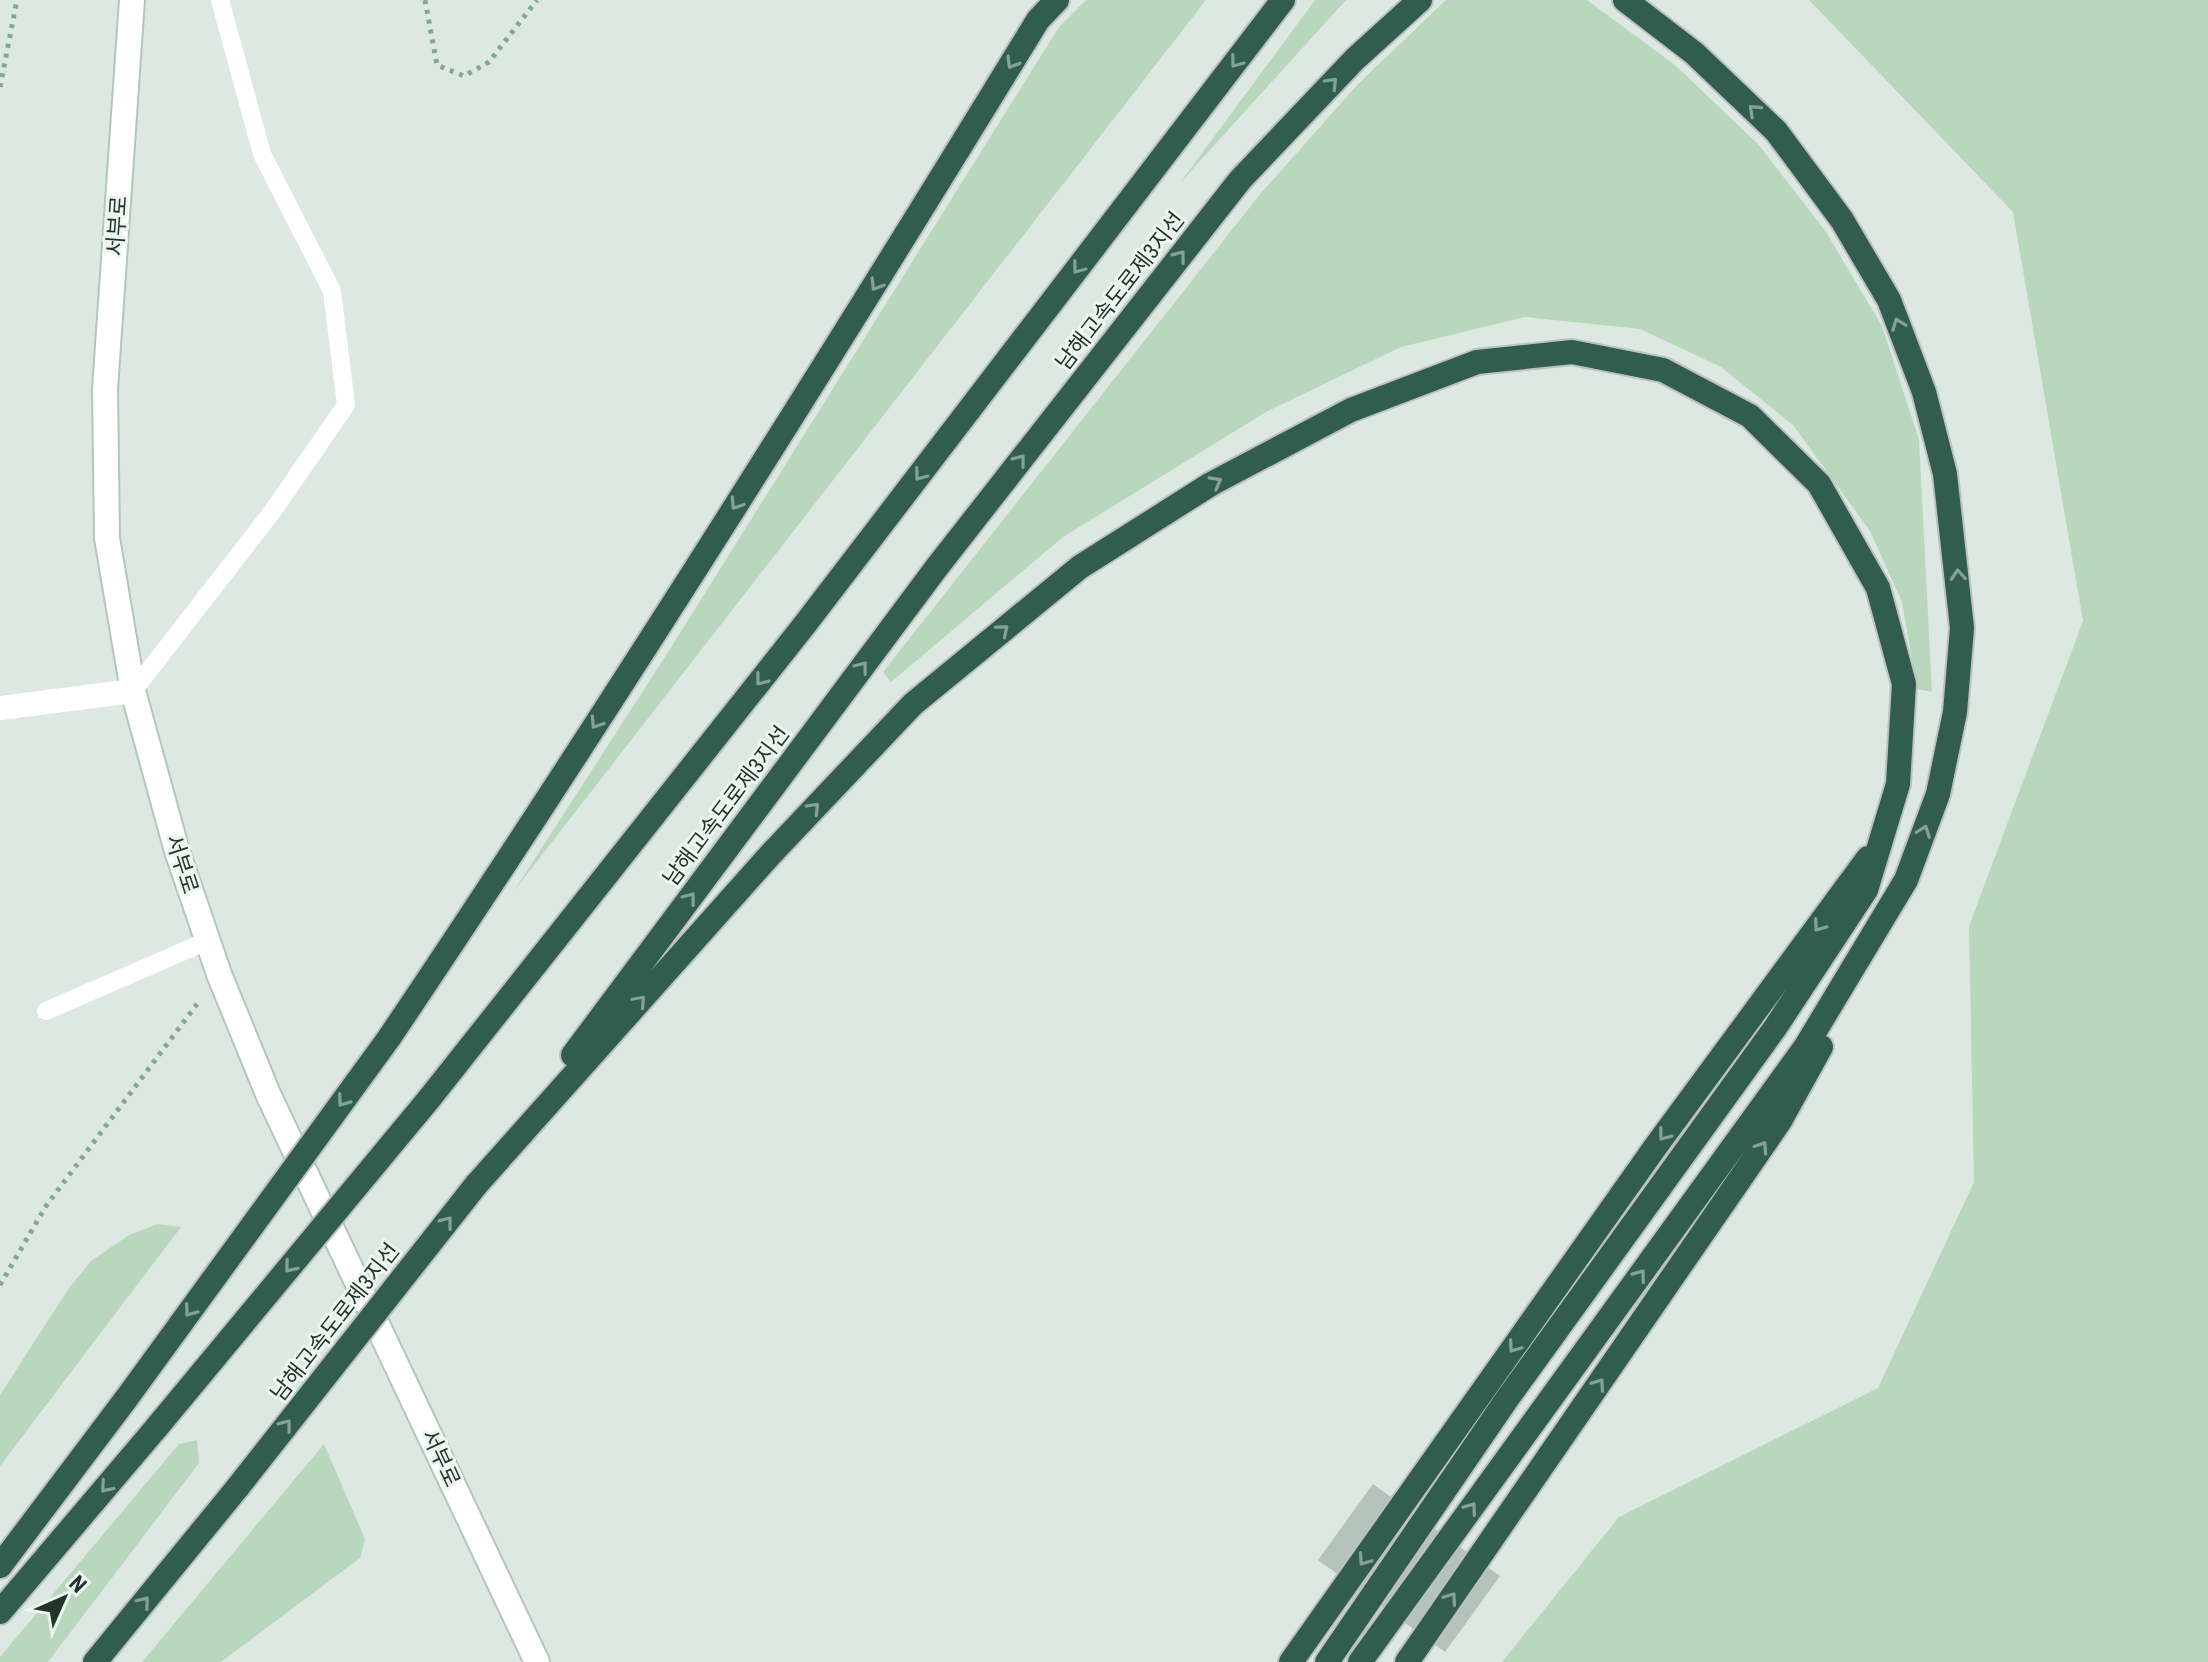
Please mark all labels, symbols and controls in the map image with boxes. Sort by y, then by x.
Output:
one-way arrow [1231,53,1245,68]
one-way arrow [1006,54,1021,69]
one-way arrow [1323,78,1337,92]
one-way arrow [1749,104,1763,119]
street label: 서부로 [102,195,132,257]
street label: 남해고속도로제3지선 [1051,207,1189,375]
one-way arrow [1171,250,1185,265]
one-way arrow [1073,259,1087,274]
one-way arrow [870,276,886,291]
one-way arrow [1892,317,1908,331]
one-way arrow [1010,455,1025,469]
one-way arrow [915,466,929,481]
one-way arrow [1207,476,1221,492]
one-way arrow [731,495,746,510]
one-way arrow [1950,568,1967,581]
one-way arrow [993,625,1008,640]
one-way arrow [852,661,866,676]
one-way arrow [756,671,770,686]
one-way arrow [591,714,606,729]
street label: 남해고속도로제3지선 [658,721,794,891]
one-way arrow [805,803,819,818]
one-way arrow [1914,825,1931,839]
street label: 서부로 [161,831,203,897]
one-way arrow [680,892,694,907]
one-way arrow [1814,918,1829,932]
one-way arrow [630,996,644,1011]
one-way arrow [339,1092,353,1107]
one-way arrow [1659,1126,1674,1141]
one-way arrow [1752,1141,1767,1155]
one-way arrow [438,1216,452,1231]
street label: 남해고속도로제3지선 [266,1238,404,1406]
one-way arrow [285,1258,300,1272]
one-way arrow [1631,1269,1645,1284]
one-way arrow [185,1302,200,1317]
one-way arrow [1509,1339,1524,1353]
one-way arrow [1589,1379,1604,1393]
one-way arrow [276,1420,291,1434]
street label: 서부로 [417,1425,465,1491]
one-way arrow [101,1478,116,1492]
one-way arrow [1461,1503,1476,1517]
one-way arrow [1359,1551,1374,1565]
north arrow [24,1558,104,1638]
text: N [64,1571,91,1598]
one-way arrow [1441,1592,1456,1606]
one-way arrow [134,1596,149,1611]

